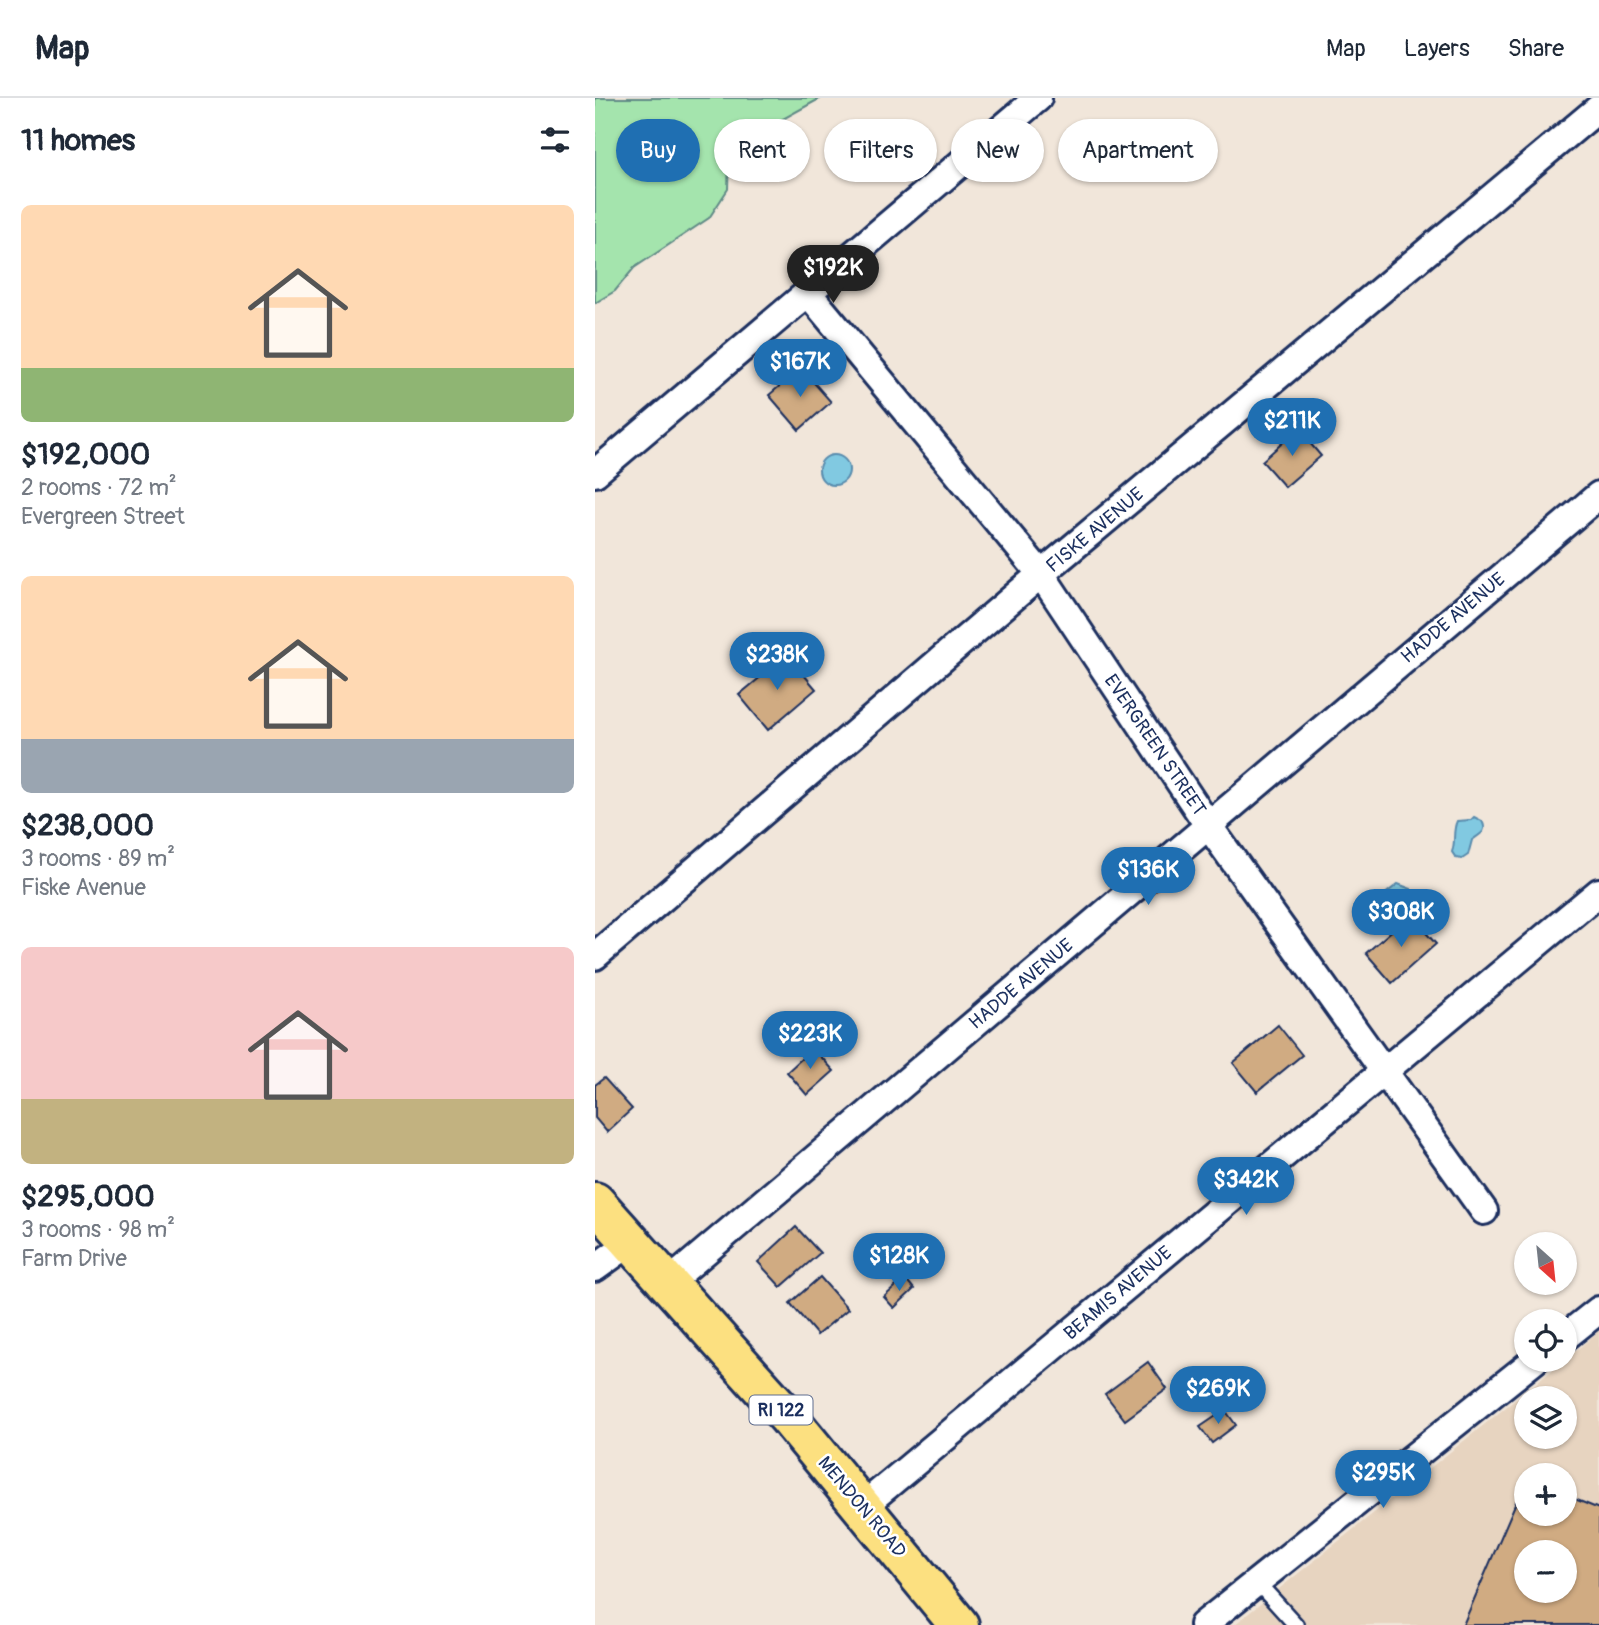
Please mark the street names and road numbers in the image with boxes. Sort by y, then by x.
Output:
street label: FISKE AVENUE [1041,482,1149,578]
street label: HADDE AVENUE [1396,567,1510,669]
street label: EVERGREEN STREET [1099,670,1211,820]
street label: HADDE AVENUE [964,933,1078,1035]
street label: BEAMIS AVENUE [1059,1241,1177,1345]
road number: RI 122 [749,1395,813,1424]
street label: MENDON ROAD [813,1451,911,1563]

